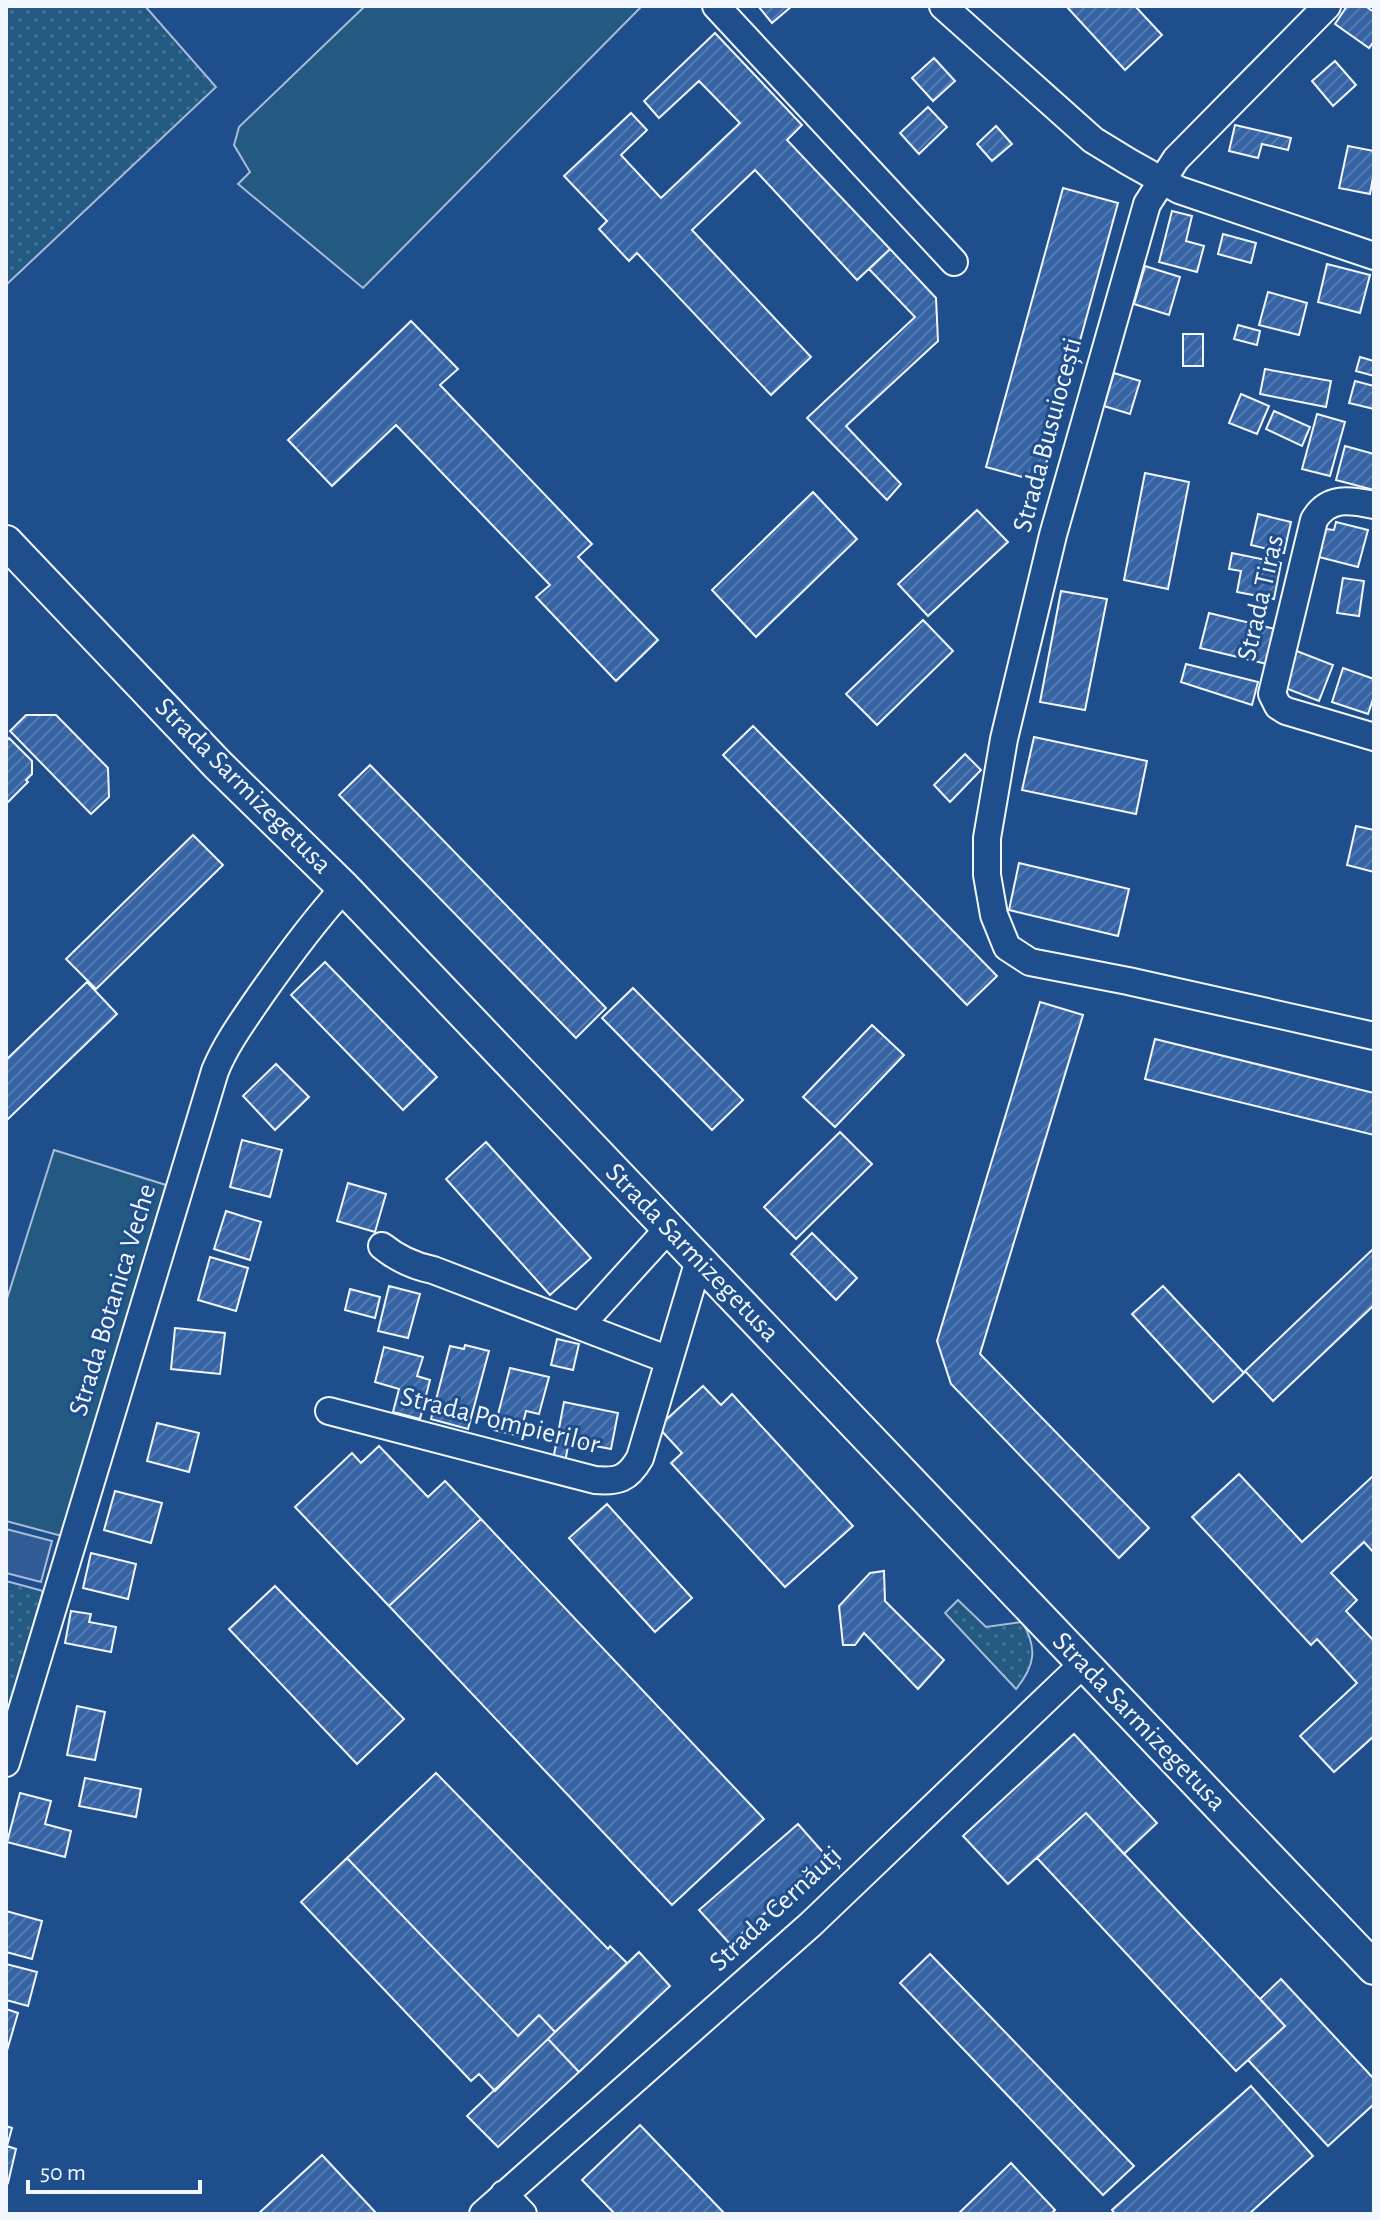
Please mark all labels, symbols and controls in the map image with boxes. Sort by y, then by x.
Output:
street label: Strada Busuiocești [1009,335,1088,536]
street label: Strada Tiras [1233,532,1289,664]
street label: Strada Sarmizegetusa [150,693,336,879]
street label: Strada Sarmizegetusa [600,1158,784,1348]
street label: Strada Botanica Veche [64,1181,162,1419]
street label: Strada Pompierilor [397,1383,603,1459]
street label: Strada Sarmizegetusa [1047,1627,1231,1817]
street label: Strada Cernăuți [705,1841,848,1978]
scale bar [28,2144,200,2194]
text: 50 m [40,2161,86,2185]

